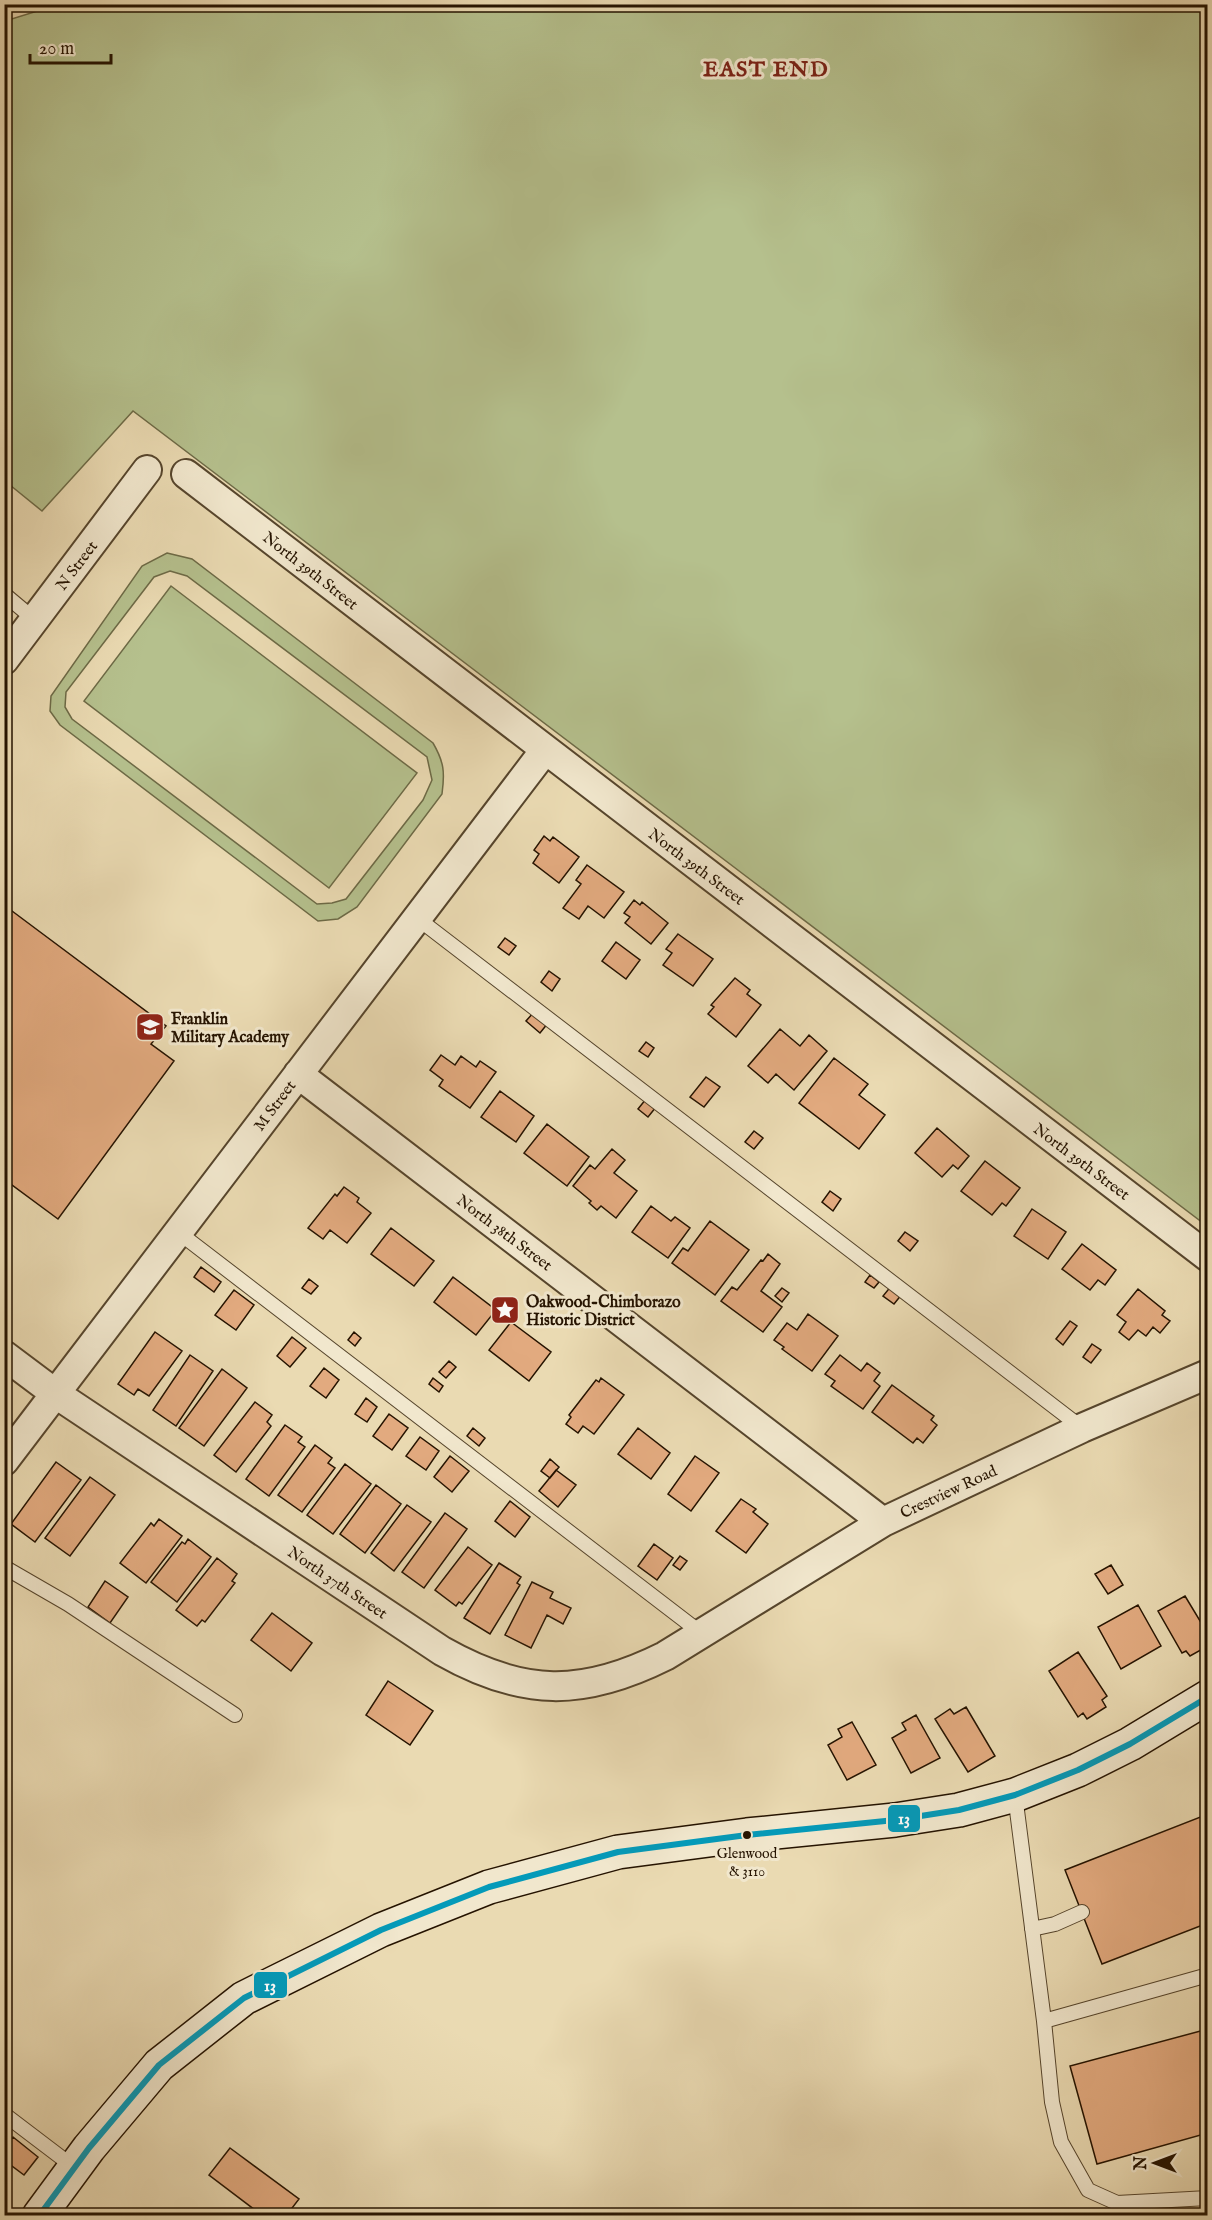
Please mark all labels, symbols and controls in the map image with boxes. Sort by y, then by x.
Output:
scale bar [30,27,111,65]
text: 20 m [39,38,74,61]
district label: EAST END [703,56,829,84]
street label: North 39th Street [258,528,362,615]
street label: N Street [52,537,103,595]
street label: North 39th Street [644,825,748,911]
place label: Franklin Military Academy [171,1010,290,1048]
school or university icon: Franklin Military Academy [134,1011,166,1043]
street label: M Street [250,1077,301,1136]
street label: North 39th Street [1029,1120,1133,1206]
street label: North 38th Street [452,1191,556,1276]
place label: Oakwood-Chimborazo Historic District [526,1293,681,1331]
place icon: Oakwood-Chimborazo Historic District [489,1294,521,1326]
street label: Crestview Road [897,1461,1001,1524]
street label: North 37th Street [283,1543,391,1625]
line badge: 13 [887,1804,921,1833]
text: 13 [898,1810,910,1830]
marker: Glenwood & 3110 [741,1829,753,1841]
place label: Glenwood & 3110 [717,1845,778,1881]
line badge: 13 [253,1971,288,1999]
text: 13 [264,1977,276,1997]
north arrow [1125,2133,1185,2193]
text: N [1132,2156,1152,2171]

